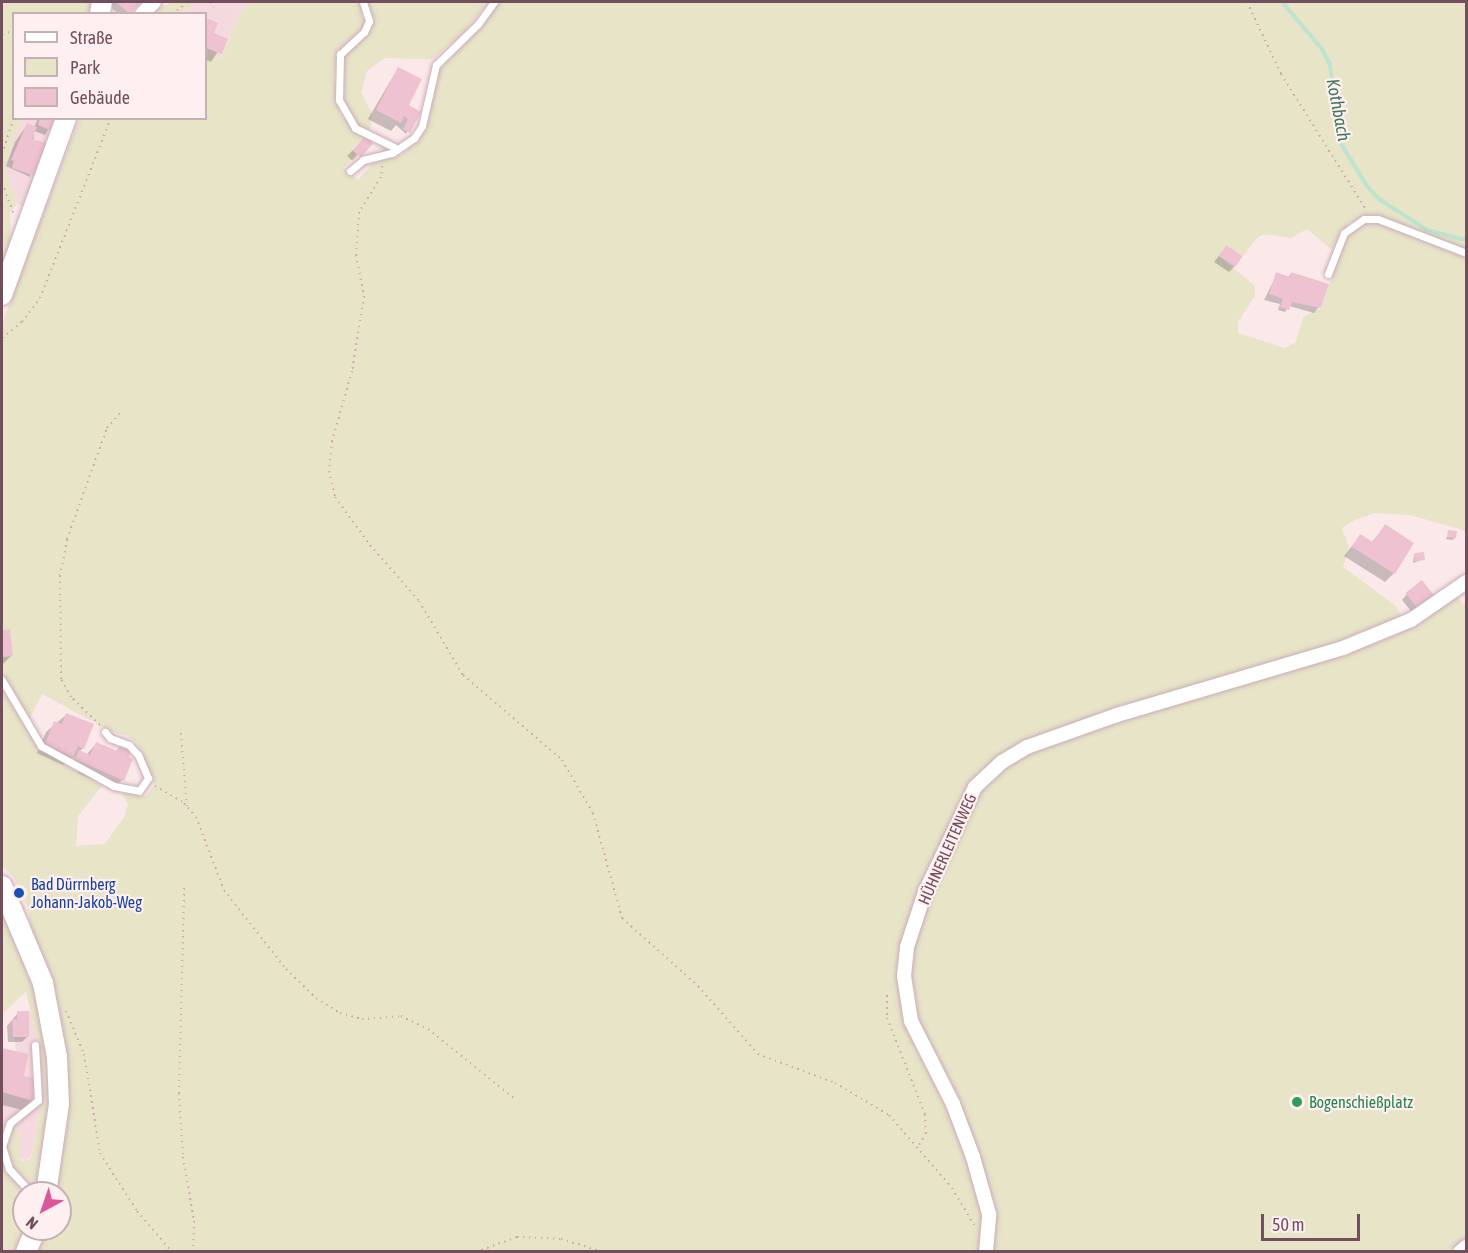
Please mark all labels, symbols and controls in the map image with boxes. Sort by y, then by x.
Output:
legend [12,12,207,120]
text: Straße [70,27,113,48]
text: Park [70,57,100,78]
water label: Kothbach [1321,77,1355,143]
text: Gebäude [70,87,130,108]
street label: HÜHNERLEITENWEG [914,790,980,908]
place label: Bad Dürrnberg Johann-Jakob-Weg [31,874,142,912]
marker: Bad Dürrnberg Johann-Jakob-Weg [12,886,26,900]
place label: Bogenschießplatz [1309,1092,1413,1112]
marker: Bogenschießplatz [1290,1095,1304,1109]
north arrow [12,1181,72,1241]
scale bar [1264,1202,1363,1240]
text: N [22,1213,41,1233]
text: 50 m [1272,1214,1304,1235]

